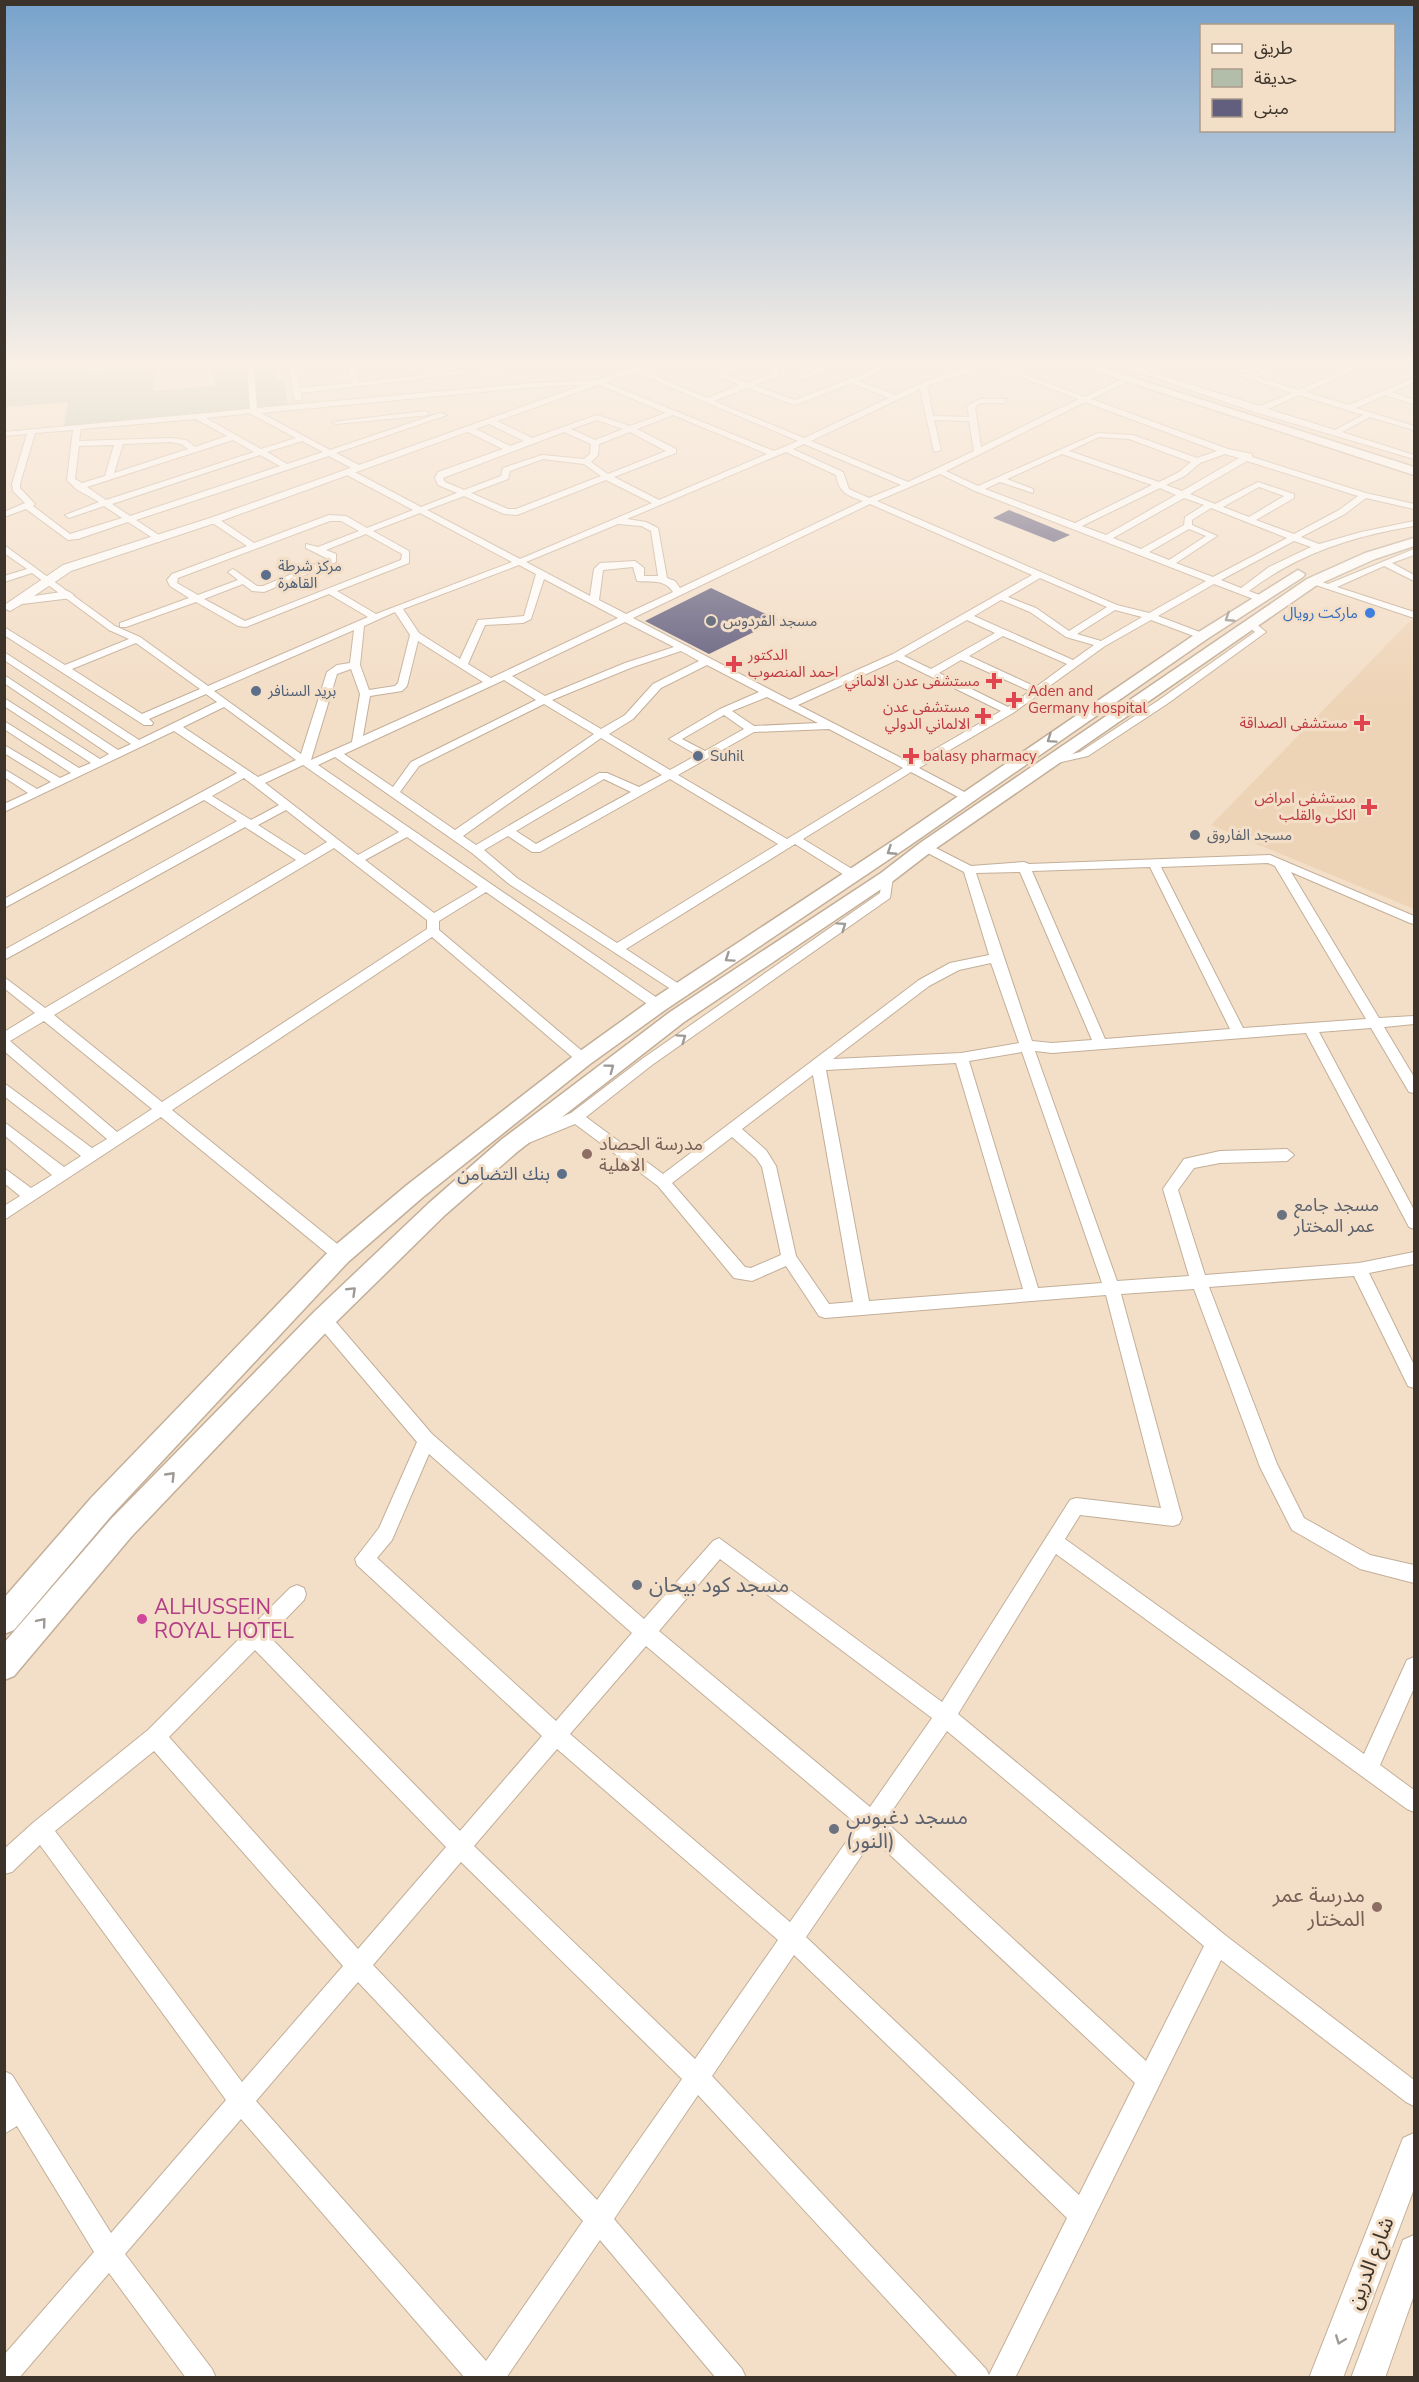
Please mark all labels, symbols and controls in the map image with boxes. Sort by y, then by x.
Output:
legend [1200,24,1395,132]
text: طريق [1254,36,1293,60]
text: حديقة [1254,66,1297,90]
text: مبنى [1254,96,1289,120]
place label: مركز شرطة القاهرة [278,556,342,593]
marker: مركز شرطة القاهرة [259,568,273,582]
place label: ماركت رويال [1283,603,1358,623]
marker: ماركت رويال [1363,606,1377,620]
one-way arrow [1225,610,1236,621]
place label: مسجد الفردوس [723,611,817,631]
marker: مسجد الفردوس [704,614,718,628]
place label: الدكتور احمد المنصوب [747,645,838,682]
marker: الدكتور احمد المنصوب [725,655,743,673]
place label: مستشفى عدن الالماني [845,671,980,692]
marker: مستشفى عدن الالماني [985,672,1003,690]
place label: بريد السنافر [267,681,336,701]
place label: Aden and Germany hospital [1028,681,1148,718]
marker: بريد السنافر [249,684,263,698]
marker: Aden and Germany hospital [1005,691,1023,709]
place label: مستشفى عدن الالماني الدولي [883,697,970,735]
marker: مستشفى عدن الالماني الدولي [974,707,992,725]
place label: مستشفى الصداقة [1239,713,1348,733]
marker: مستشفى الصداقة [1353,714,1371,732]
one-way arrow [1047,732,1058,743]
place label: Suhil [710,746,745,766]
place label: balasy pharmacy [923,746,1037,766]
marker: Suhil [691,749,705,763]
marker: balasy pharmacy [904,749,918,763]
place label: مستشفى امراض الكلى والقلب [1255,788,1356,825]
marker: مستشفى امراض الكلى والقلب [1360,798,1378,816]
place label: مسجد الفاروق [1207,825,1292,845]
marker: مسجد الفاروق [1188,828,1202,842]
one-way arrow [887,843,897,855]
one-way arrow [835,922,846,933]
one-way arrow [724,951,735,962]
one-way arrow [675,1034,686,1045]
one-way arrow [603,1064,614,1075]
place label: مدرسة الحصاد الاهلية [599,1132,703,1177]
marker: مدرسة الحصاد الاهلية [580,1147,594,1161]
place label: بنك التضامن [457,1162,550,1186]
marker: بنك التضامن [555,1167,569,1181]
place label: مسجد جامع عمر المختار [1293,1193,1379,1238]
marker: مسجد جامع عمر المختار [1275,1208,1289,1222]
one-way arrow [344,1288,355,1299]
one-way arrow [164,1472,175,1482]
place label: مسجد كود بيحان [649,1571,789,1599]
marker: مسجد كود بيحان [630,1578,644,1592]
place label: ALHUSSEIN ROYAL HOTEL [154,1593,294,1645]
marker: ALHUSSEIN ROYAL HOTEL [135,1612,149,1626]
one-way arrow [35,1618,46,1629]
place label: مسجد دغبوس (النور) [846,1803,968,1855]
marker: مسجد دغبوس (النور) [827,1822,841,1836]
place label: مدرسة عمر المختار [1272,1881,1365,1933]
marker: مدرسة عمر المختار [1370,1900,1384,1914]
street label: شارع الدرين [1340,2213,1401,2313]
one-way arrow [1335,2334,1347,2345]

